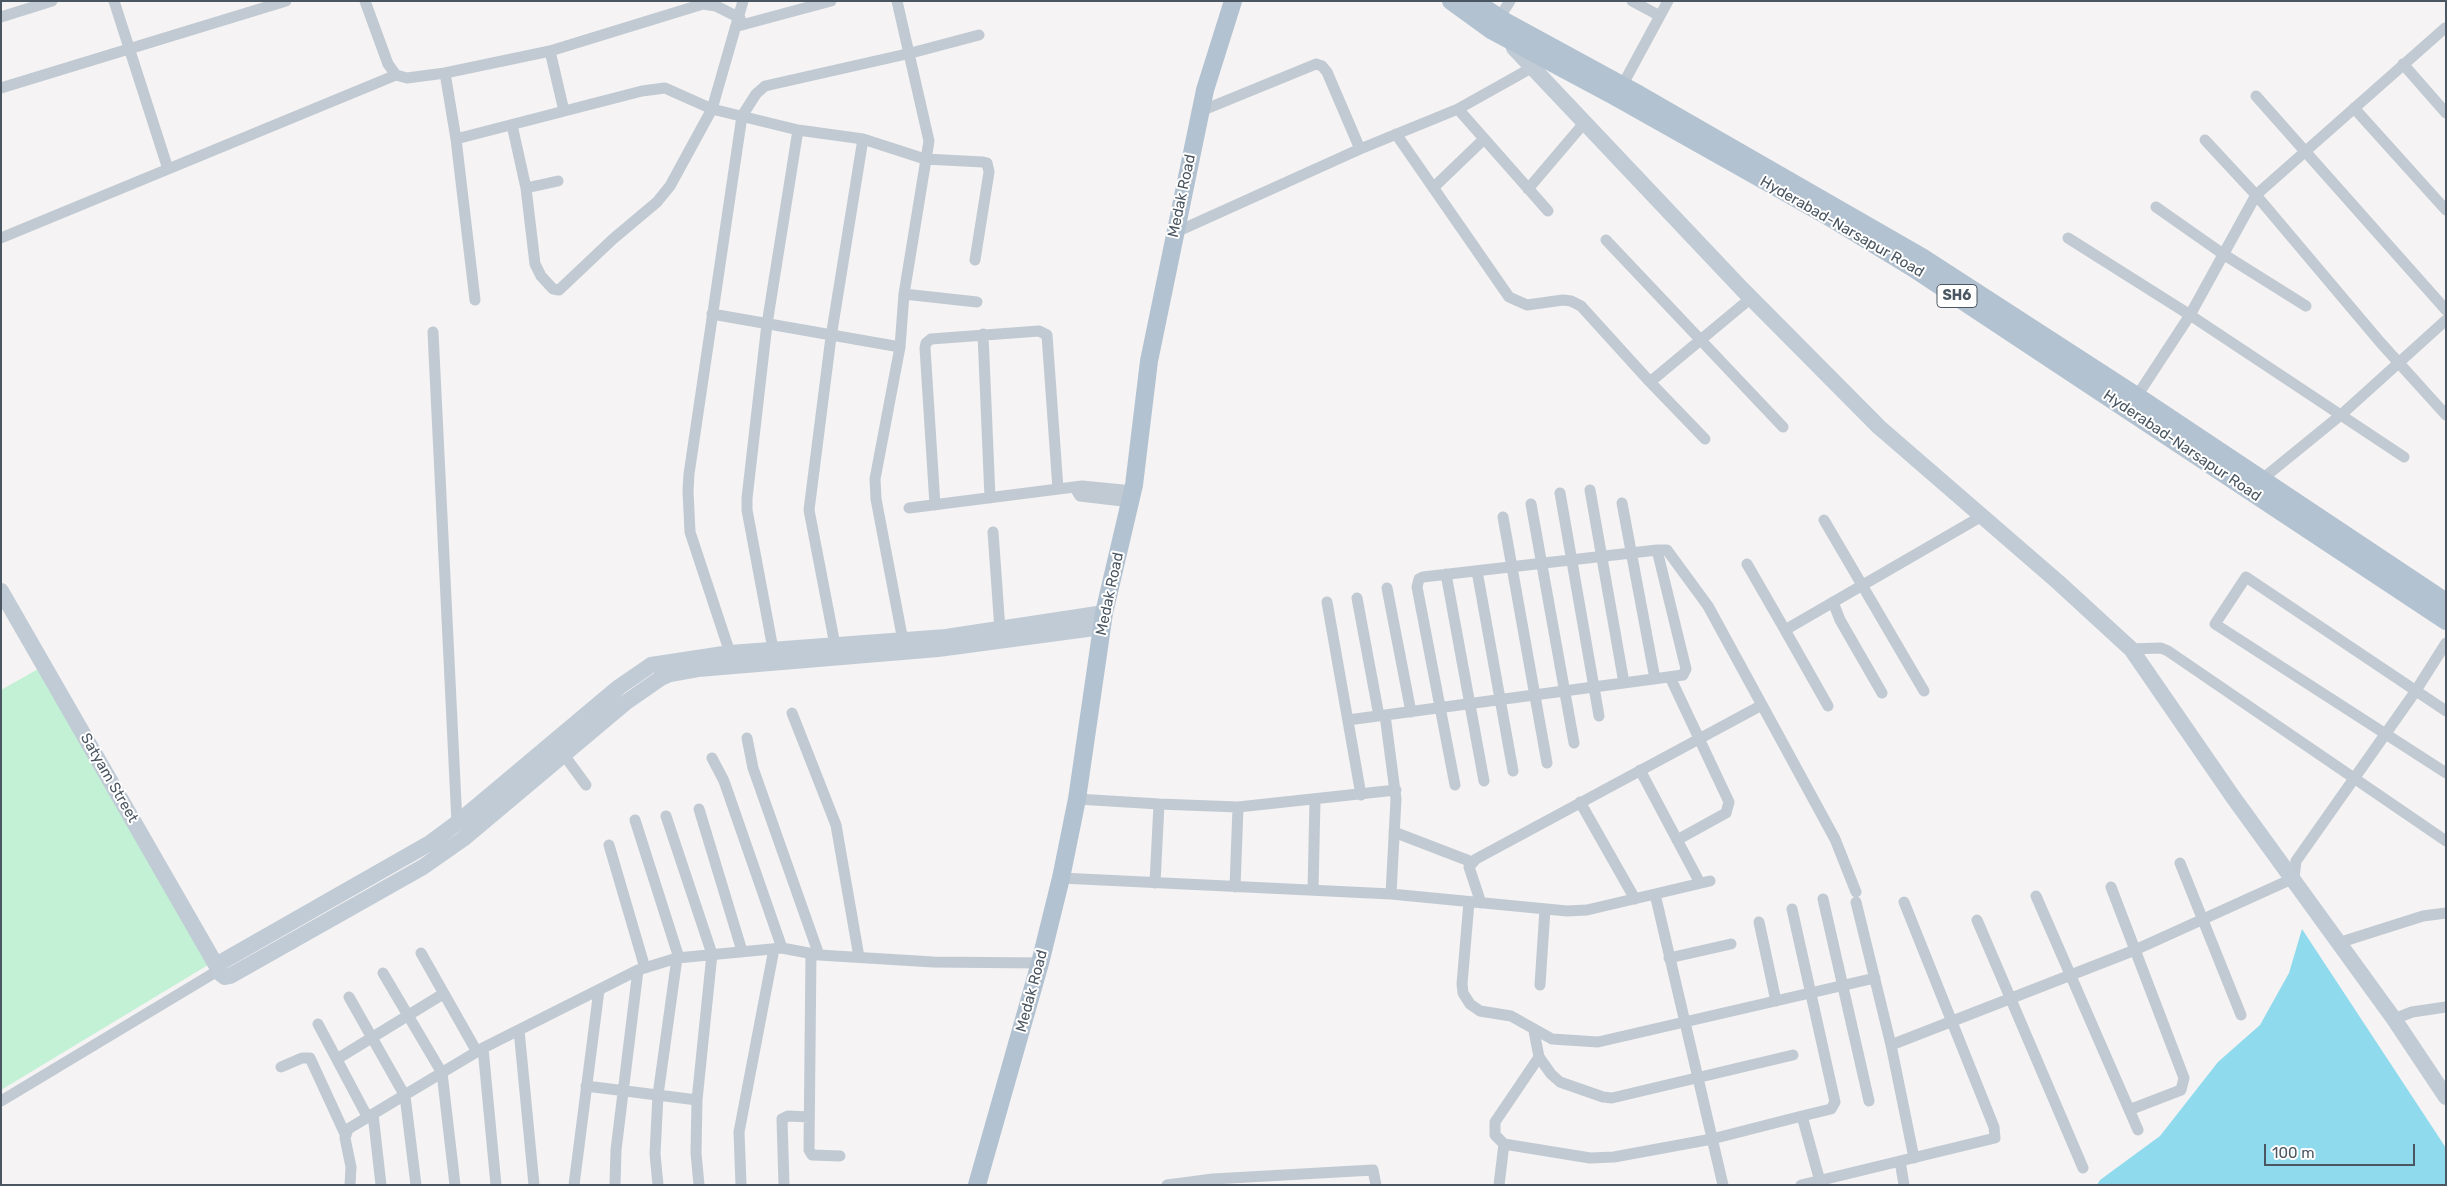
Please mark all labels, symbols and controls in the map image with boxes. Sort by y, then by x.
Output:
street label: Medak Road [1164,153,1200,239]
street label: Hyderabad-Narsapur Road [1757,173,1927,281]
road number: SH6 [1937,284,1977,308]
street label: Hyderabad-Narsapur Road [2100,386,2264,506]
street label: Medak Road [1092,551,1128,637]
street label: Satyam Street [76,730,142,826]
street label: Medak Road [1012,948,1052,1034]
scale bar [2267,1134,2418,1166]
text: 100 m [2272,1144,2314,1162]

